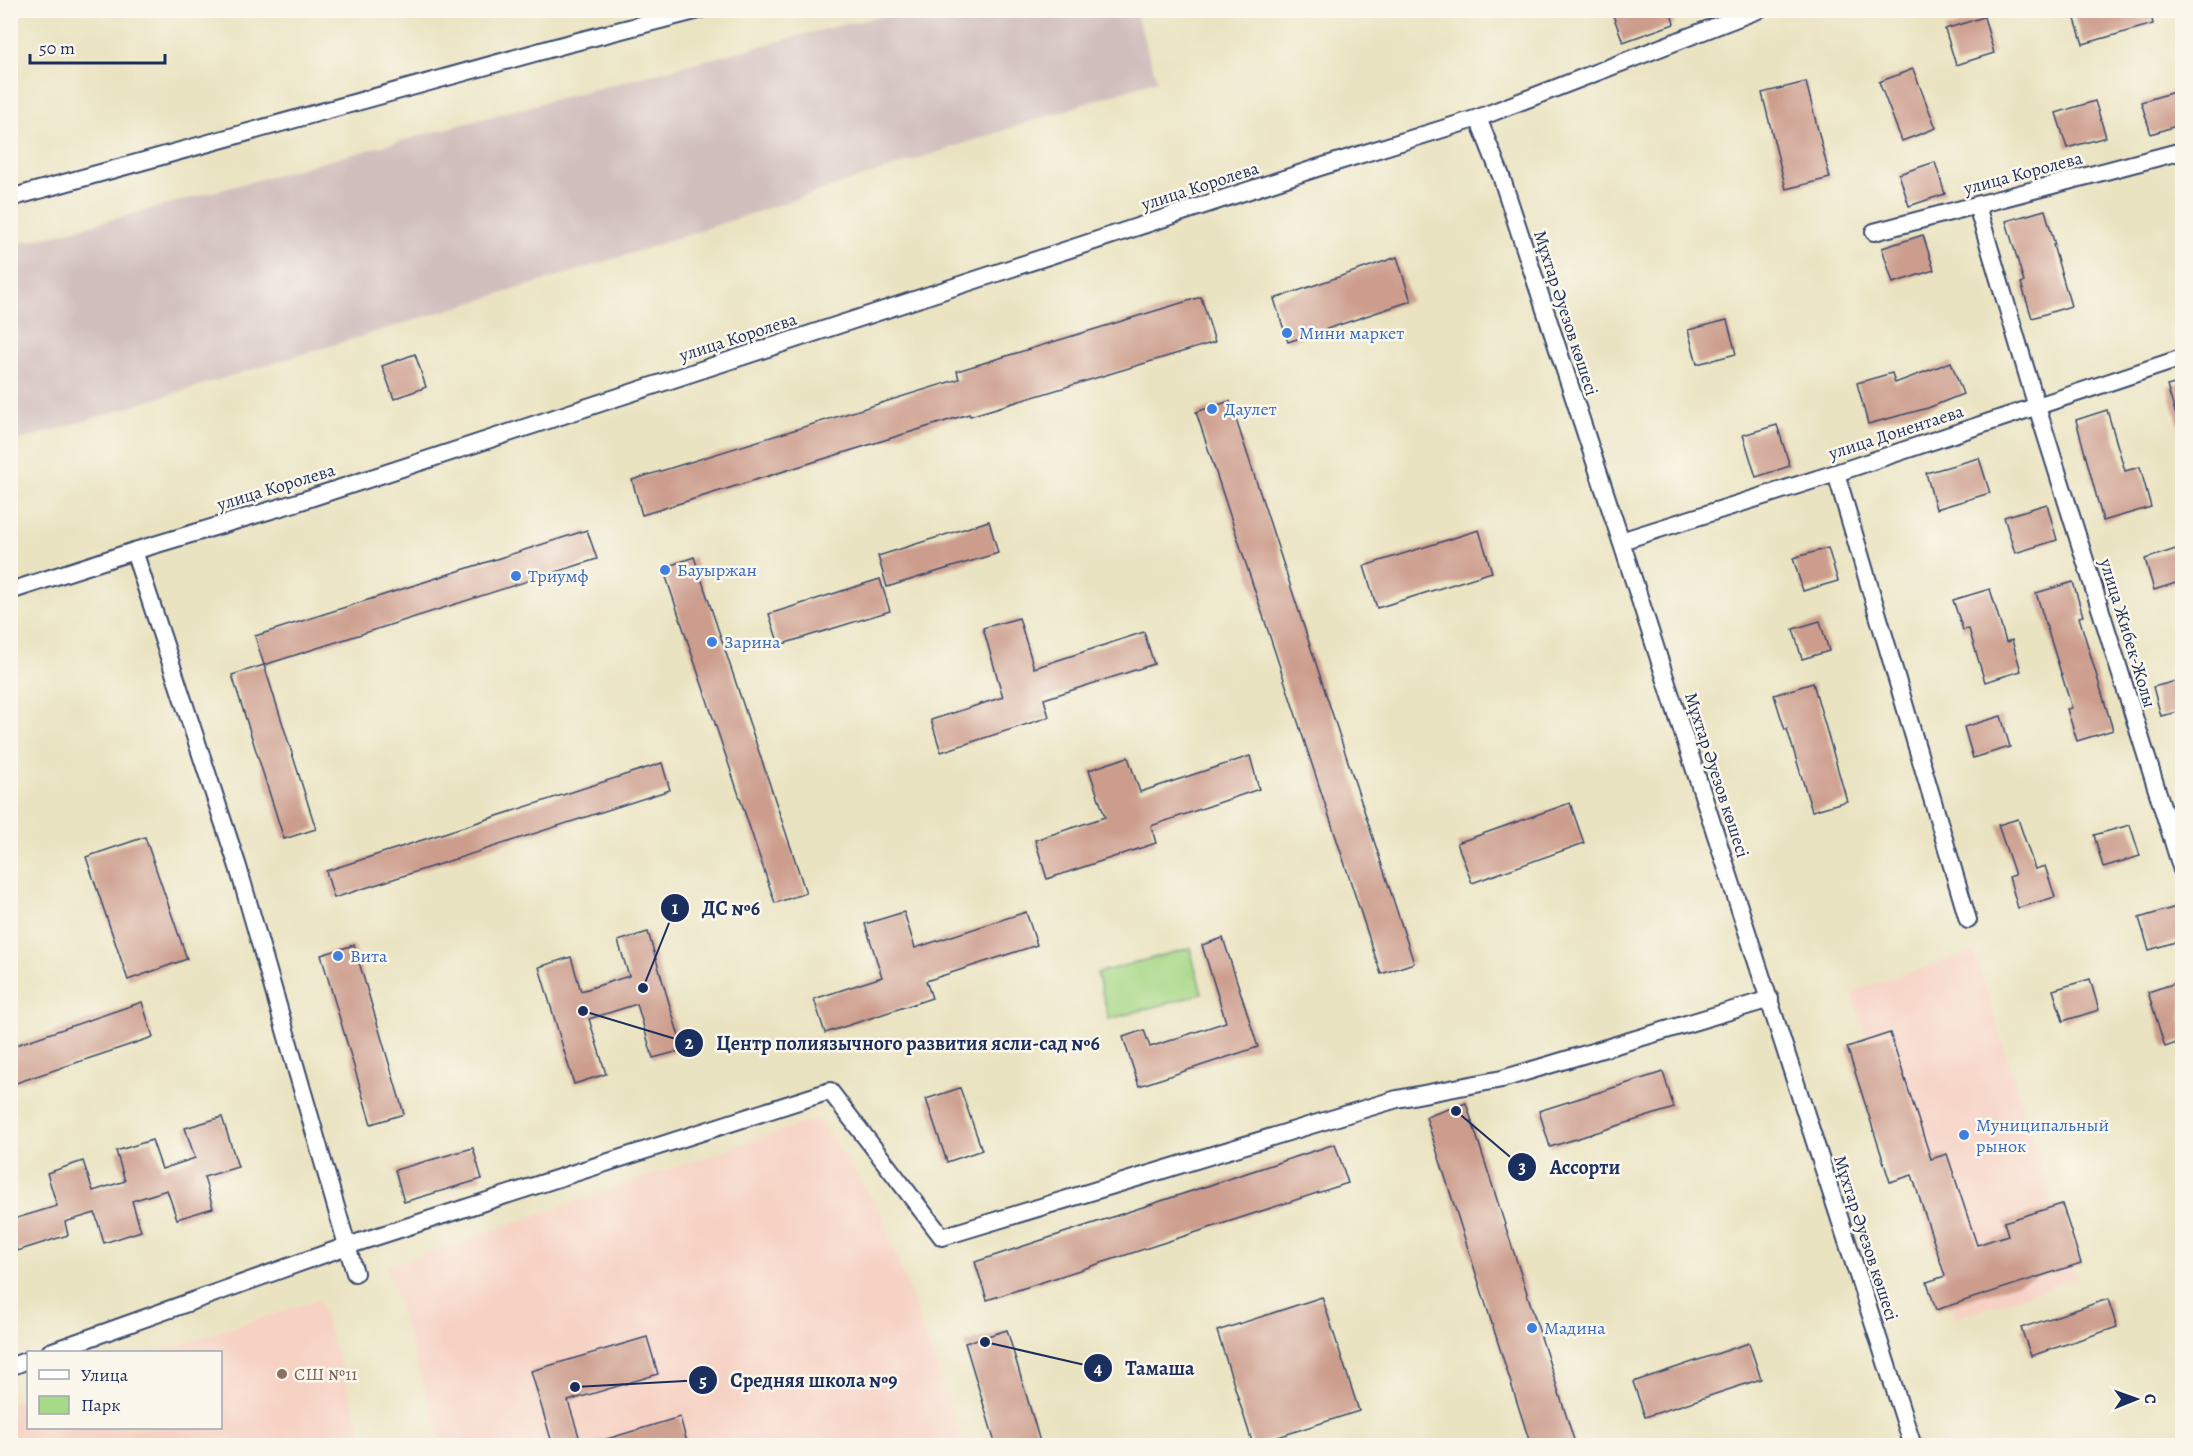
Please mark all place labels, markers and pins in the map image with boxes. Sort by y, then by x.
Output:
place label: Мини маркет [1299,321,1404,345]
marker: Мини маркет [1280,326,1294,340]
place label: Даулет [1224,397,1277,421]
marker: Даулет [1205,402,1219,416]
place label: Бауыржан [677,558,757,582]
marker: Бауыржан [658,563,672,577]
place label: Триумф [528,564,589,588]
marker: Триумф [509,569,523,583]
place label: Зарина [724,630,781,654]
marker: Зарина [705,635,719,649]
callout: ДС №6 [660,889,772,927]
place label: Вита [350,944,388,968]
marker: Вита [331,949,345,963]
callout: Центр полиязычного развития ясли-сад №6 [674,1024,1112,1062]
place label: Муниципальный рынок [1976,1113,2109,1158]
marker: Муниципальный рынок [1957,1128,1971,1142]
callout: Ассорти [1507,1148,1632,1186]
place label: Мадина [1544,1316,1606,1340]
marker: Мадина [1525,1321,1539,1335]
callout: Тамаша [1083,1349,1207,1387]
callout: Средняя школа №9 [688,1361,910,1399]
place label: СШ №11 [294,1362,357,1386]
marker: СШ №11 [275,1367,289,1381]

